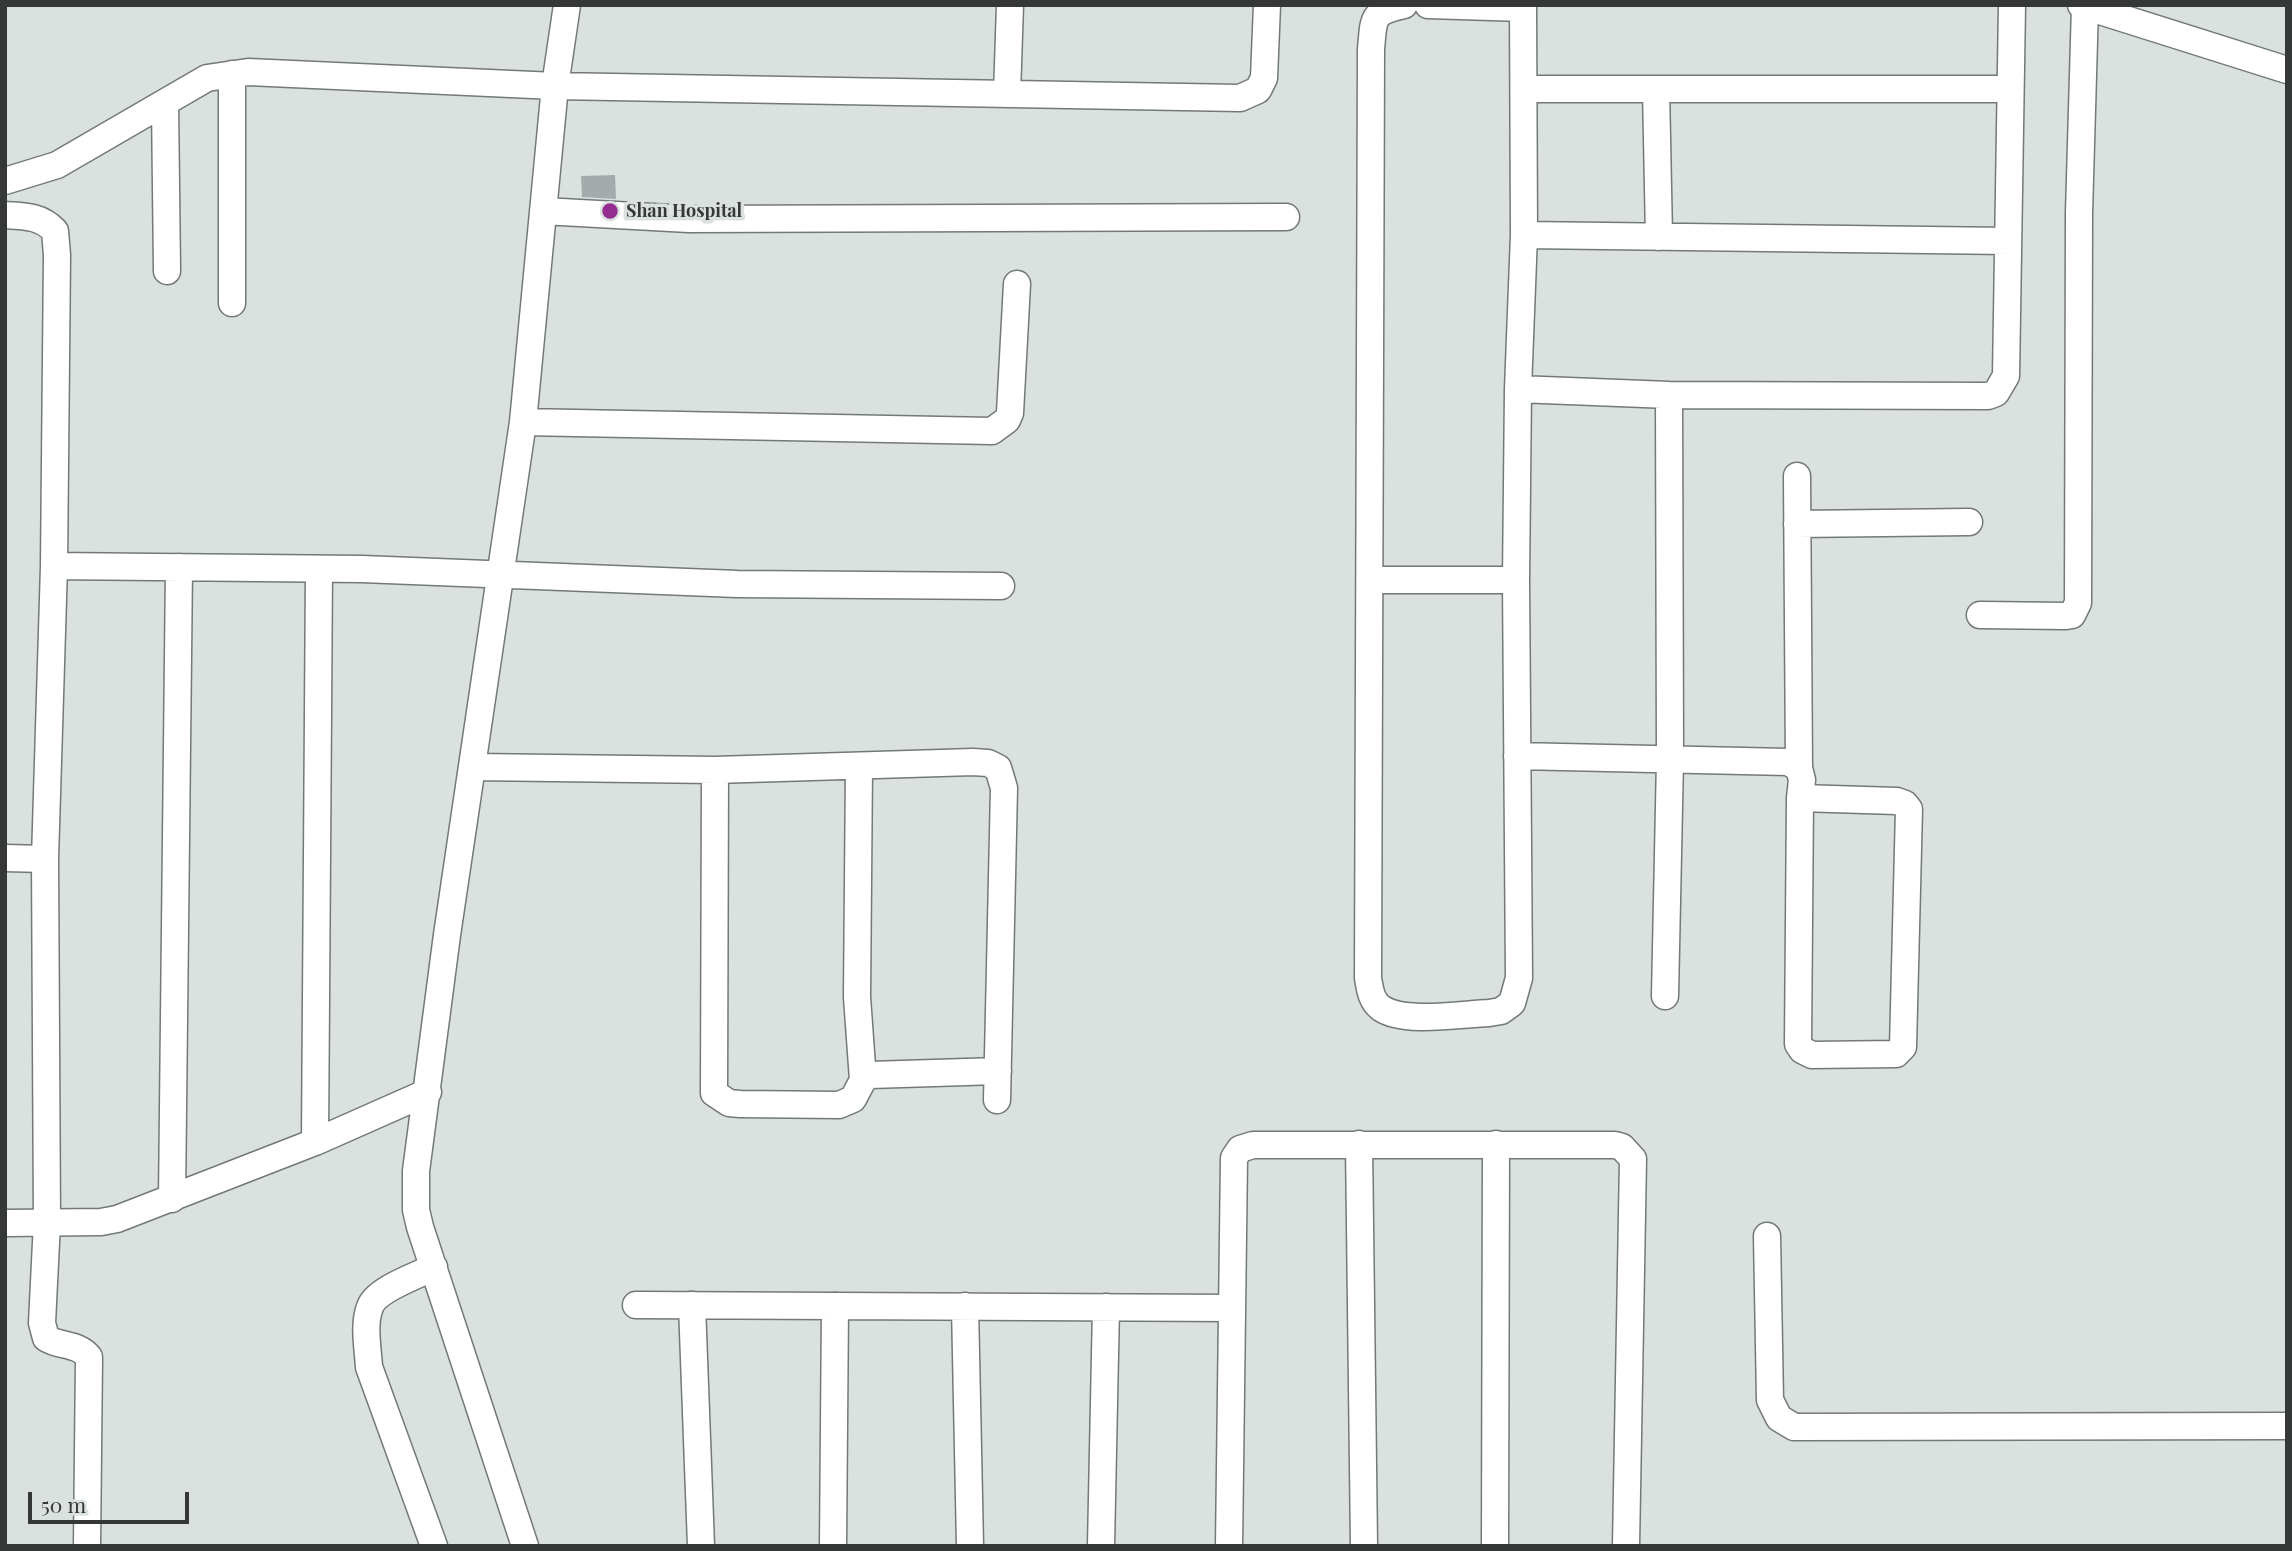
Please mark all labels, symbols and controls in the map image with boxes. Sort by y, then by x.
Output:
place label: Shan Hospital [626,200,742,222]
marker: Shan Hospital [600,201,620,221]
scale bar [32,1478,192,1522]
text: 50 m [41,1490,86,1518]

